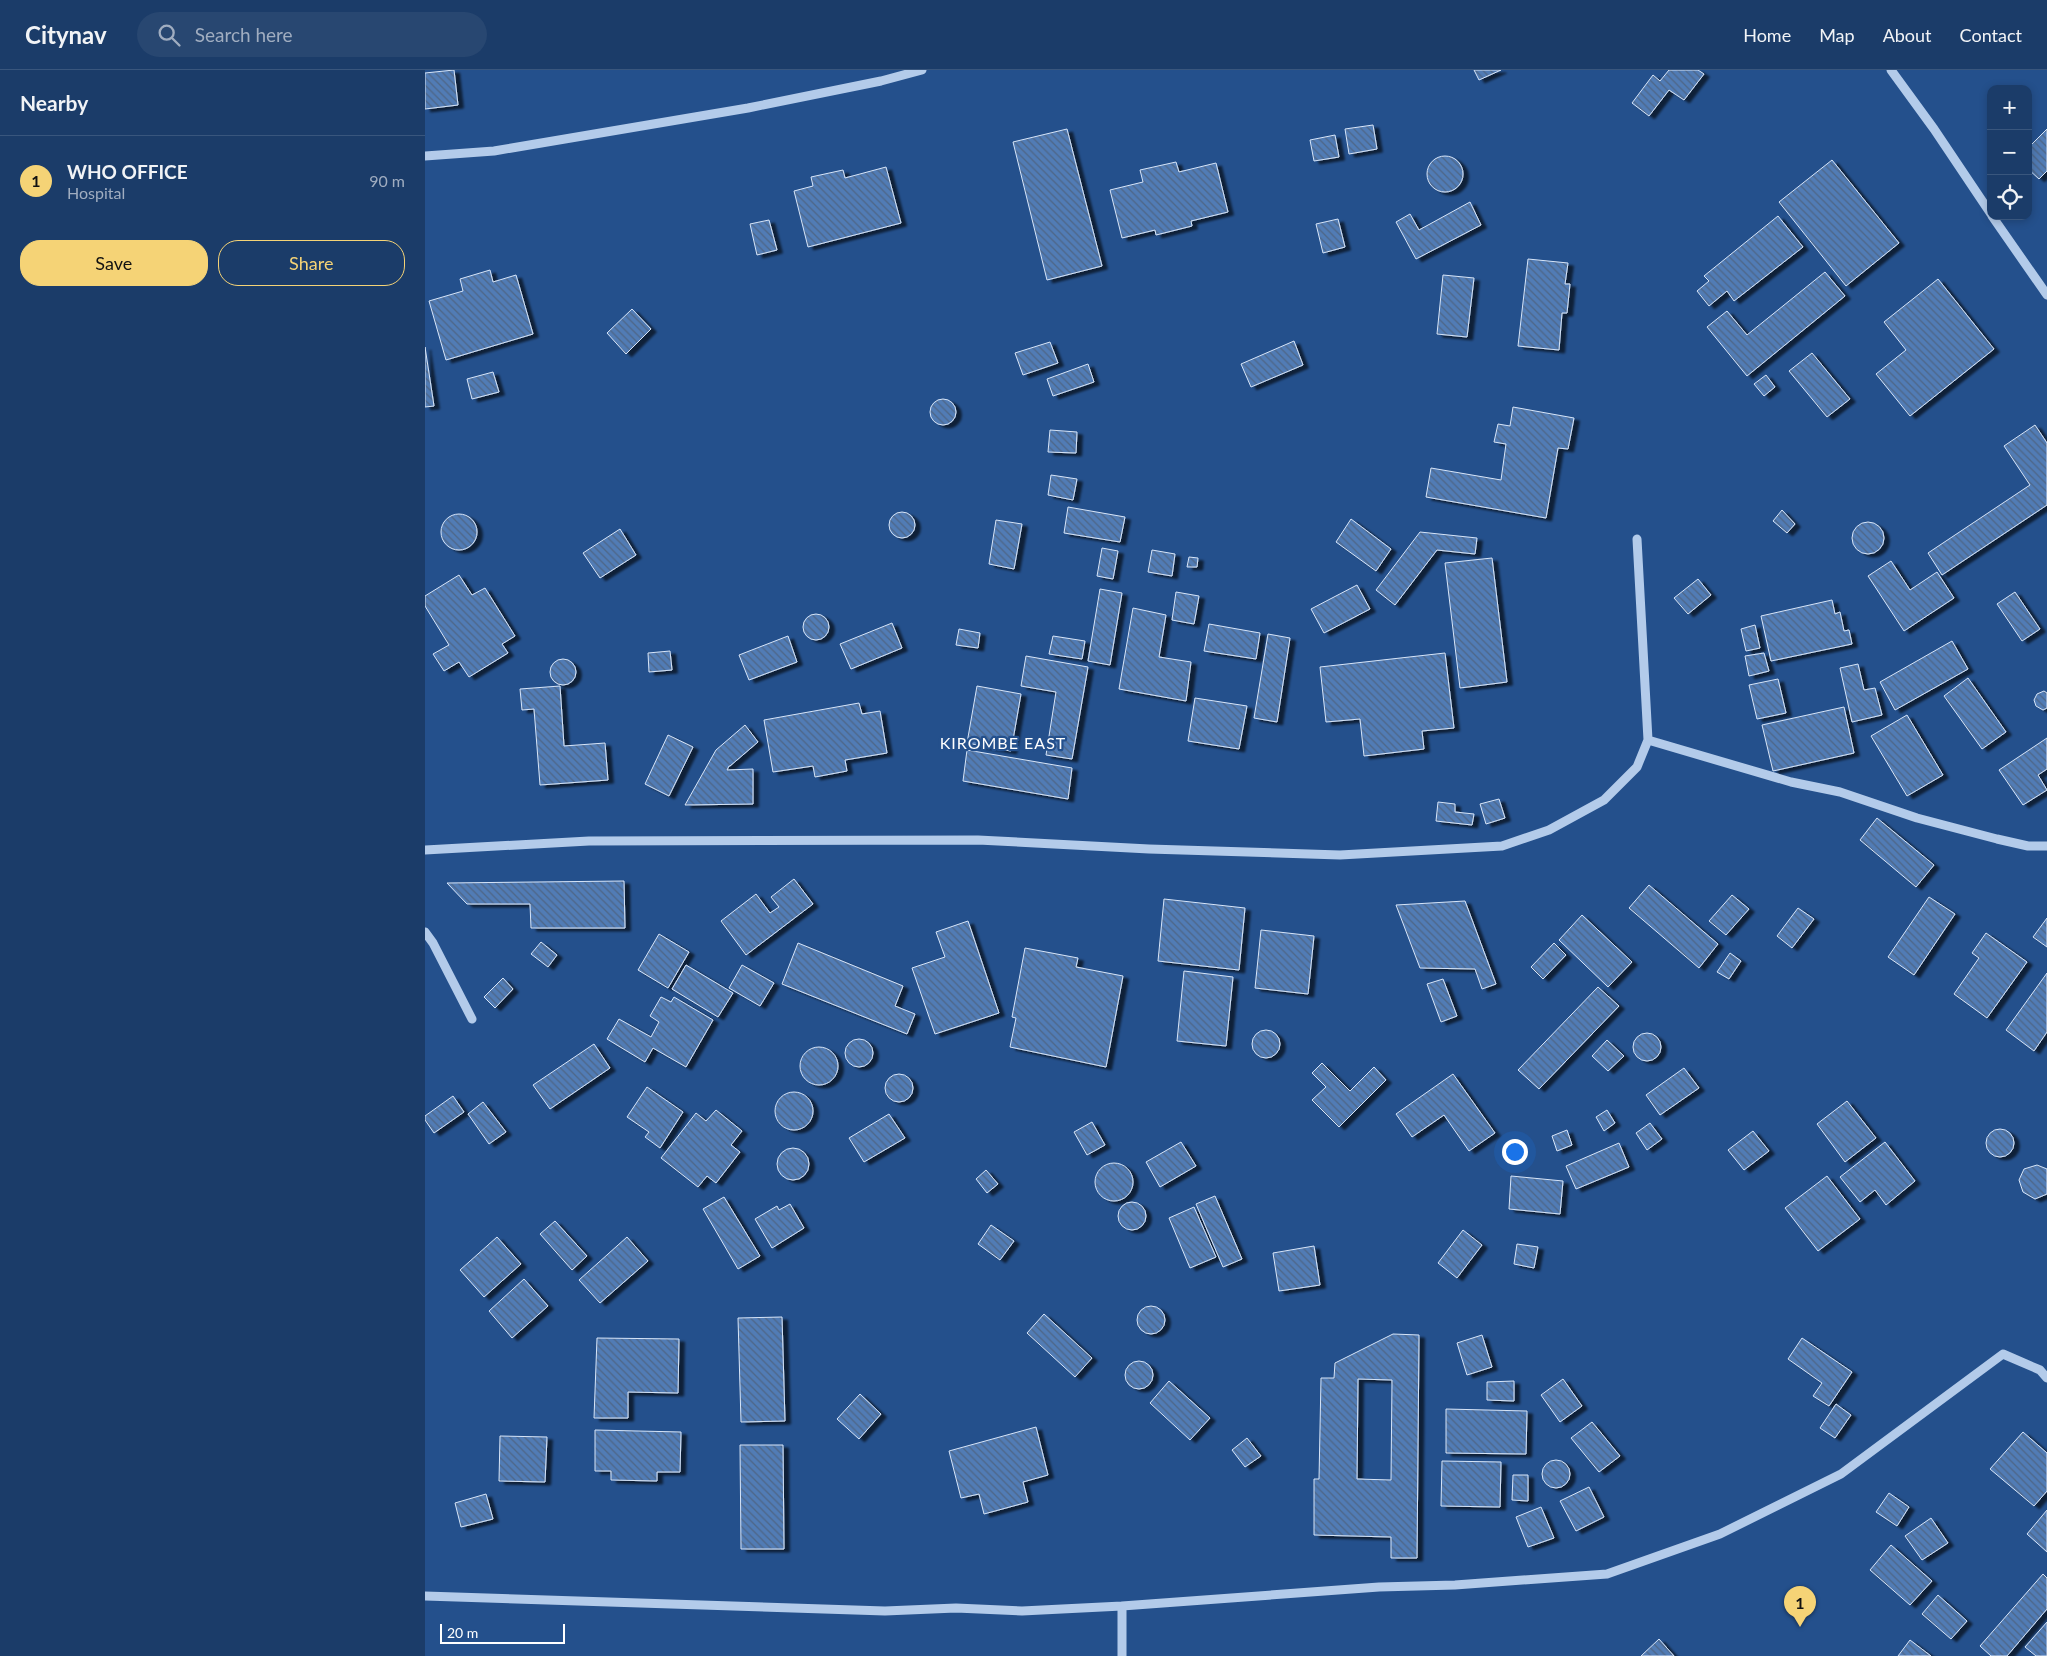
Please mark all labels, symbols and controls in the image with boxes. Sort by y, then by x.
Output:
search box [137,12,487,57]
text: Citynav [25,20,107,49]
icon: search [155,21,183,49]
text: Search here [195,23,293,46]
text: Home [1743,24,1791,46]
text: Map [1819,24,1855,46]
text: About [1883,24,1932,46]
text: Contact [1960,24,2022,46]
map controls [1987,85,2032,220]
button: + [1987,85,2032,130]
text: Nearby [20,90,88,115]
button: − [1987,130,2032,175]
text: WHO OFFICE [67,160,188,183]
text: 1 [31,171,41,190]
text: 90 m [369,171,405,190]
button: locate [1987,175,2032,220]
text: Hospital [67,183,125,202]
button: Save [20,240,208,286]
button: Share [218,240,405,286]
district label: KIROMBE EAST [940,733,1066,752]
your location [1502,1139,1528,1165]
pin: 1 [1784,1586,1816,1627]
scale bar [440,1621,565,1644]
text: 20 m [447,1624,478,1641]

